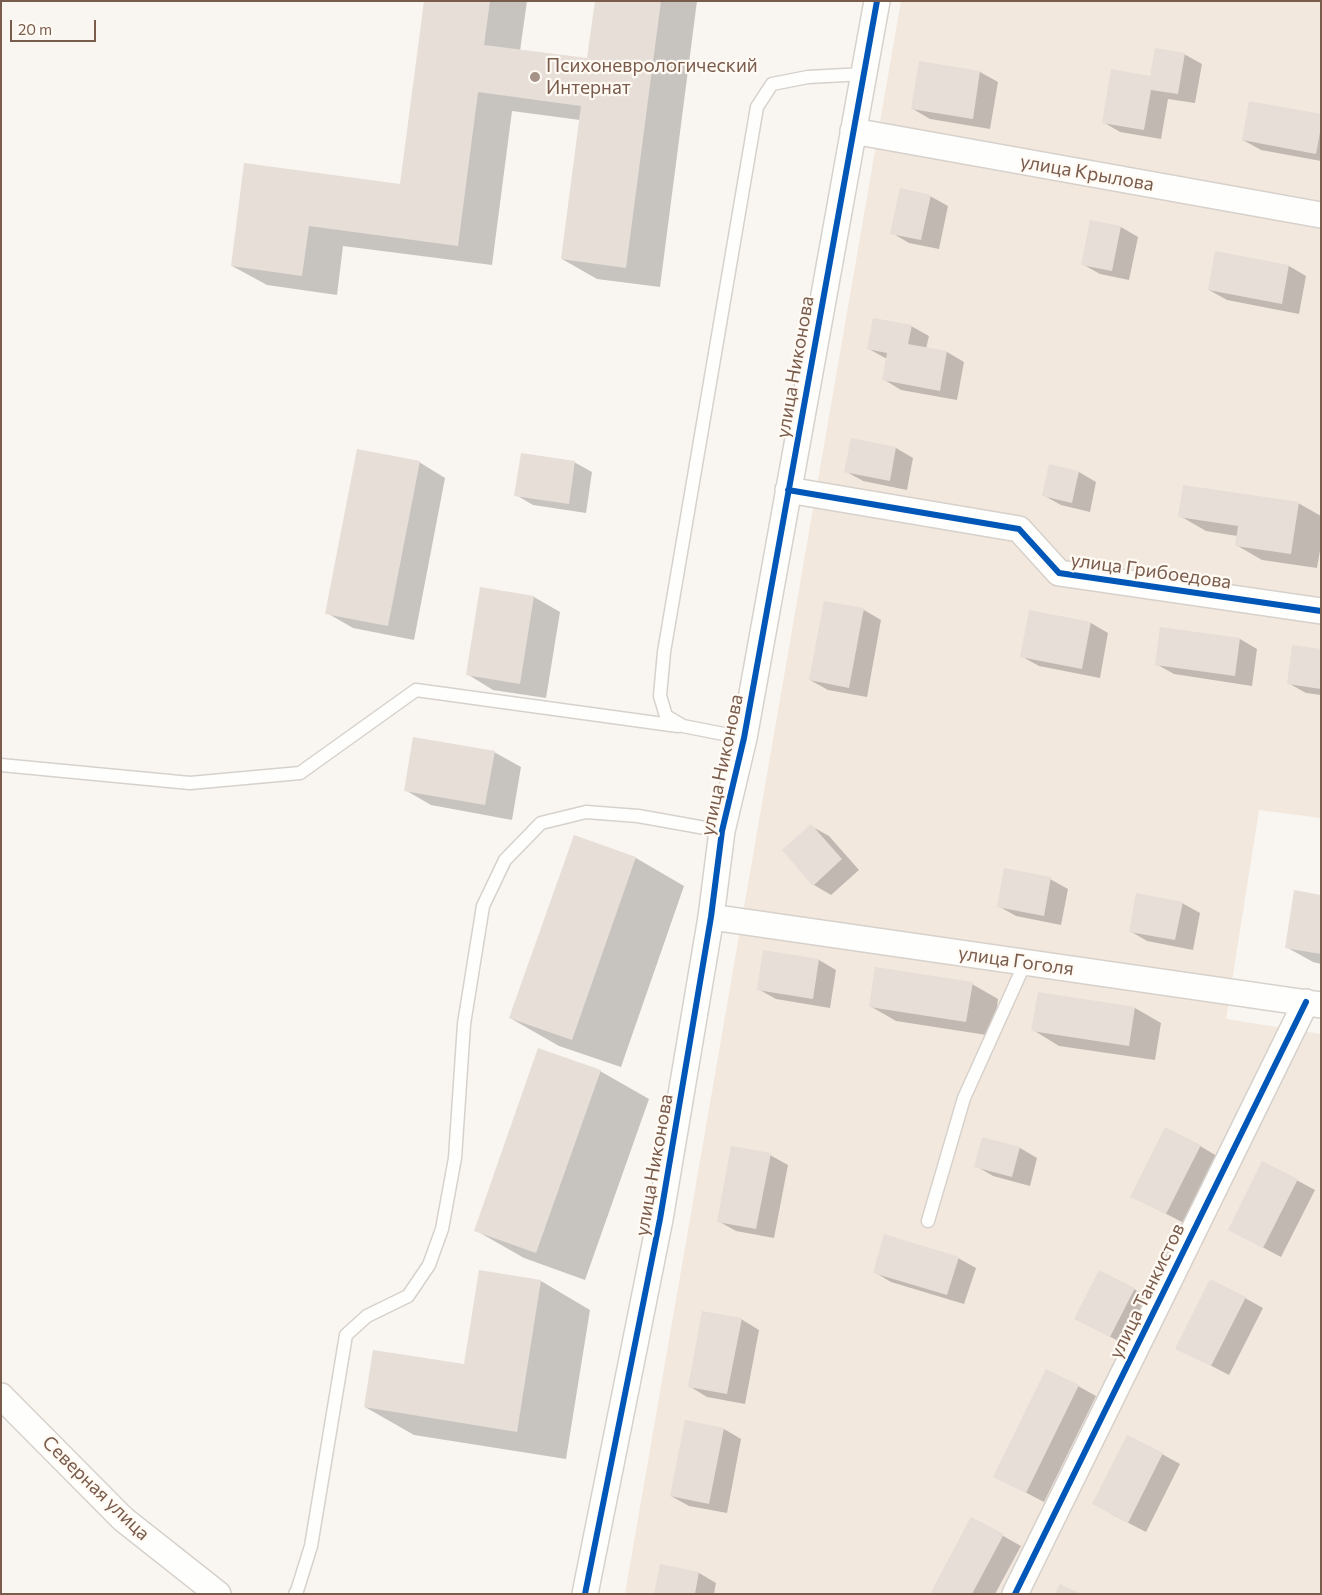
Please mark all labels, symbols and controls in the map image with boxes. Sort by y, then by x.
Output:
scale bar [12,10,99,42]
text: 20 m [18,20,52,38]
place label: Психоневрологический Интернат [546,55,758,99]
marker: Психоневрологический Интернат [528,70,542,84]
street label: улица Крылова [1018,150,1156,196]
street label: улица Никонова [771,294,819,440]
street label: улица Грибоедова [1069,548,1233,594]
street label: улица Никонова [696,692,748,838]
street label: улица Гоголя [957,942,1075,980]
street label: улица Никонова [630,1092,678,1238]
street label: улица Танкистов [1104,1220,1190,1362]
street label: Северная улица [38,1431,154,1545]

